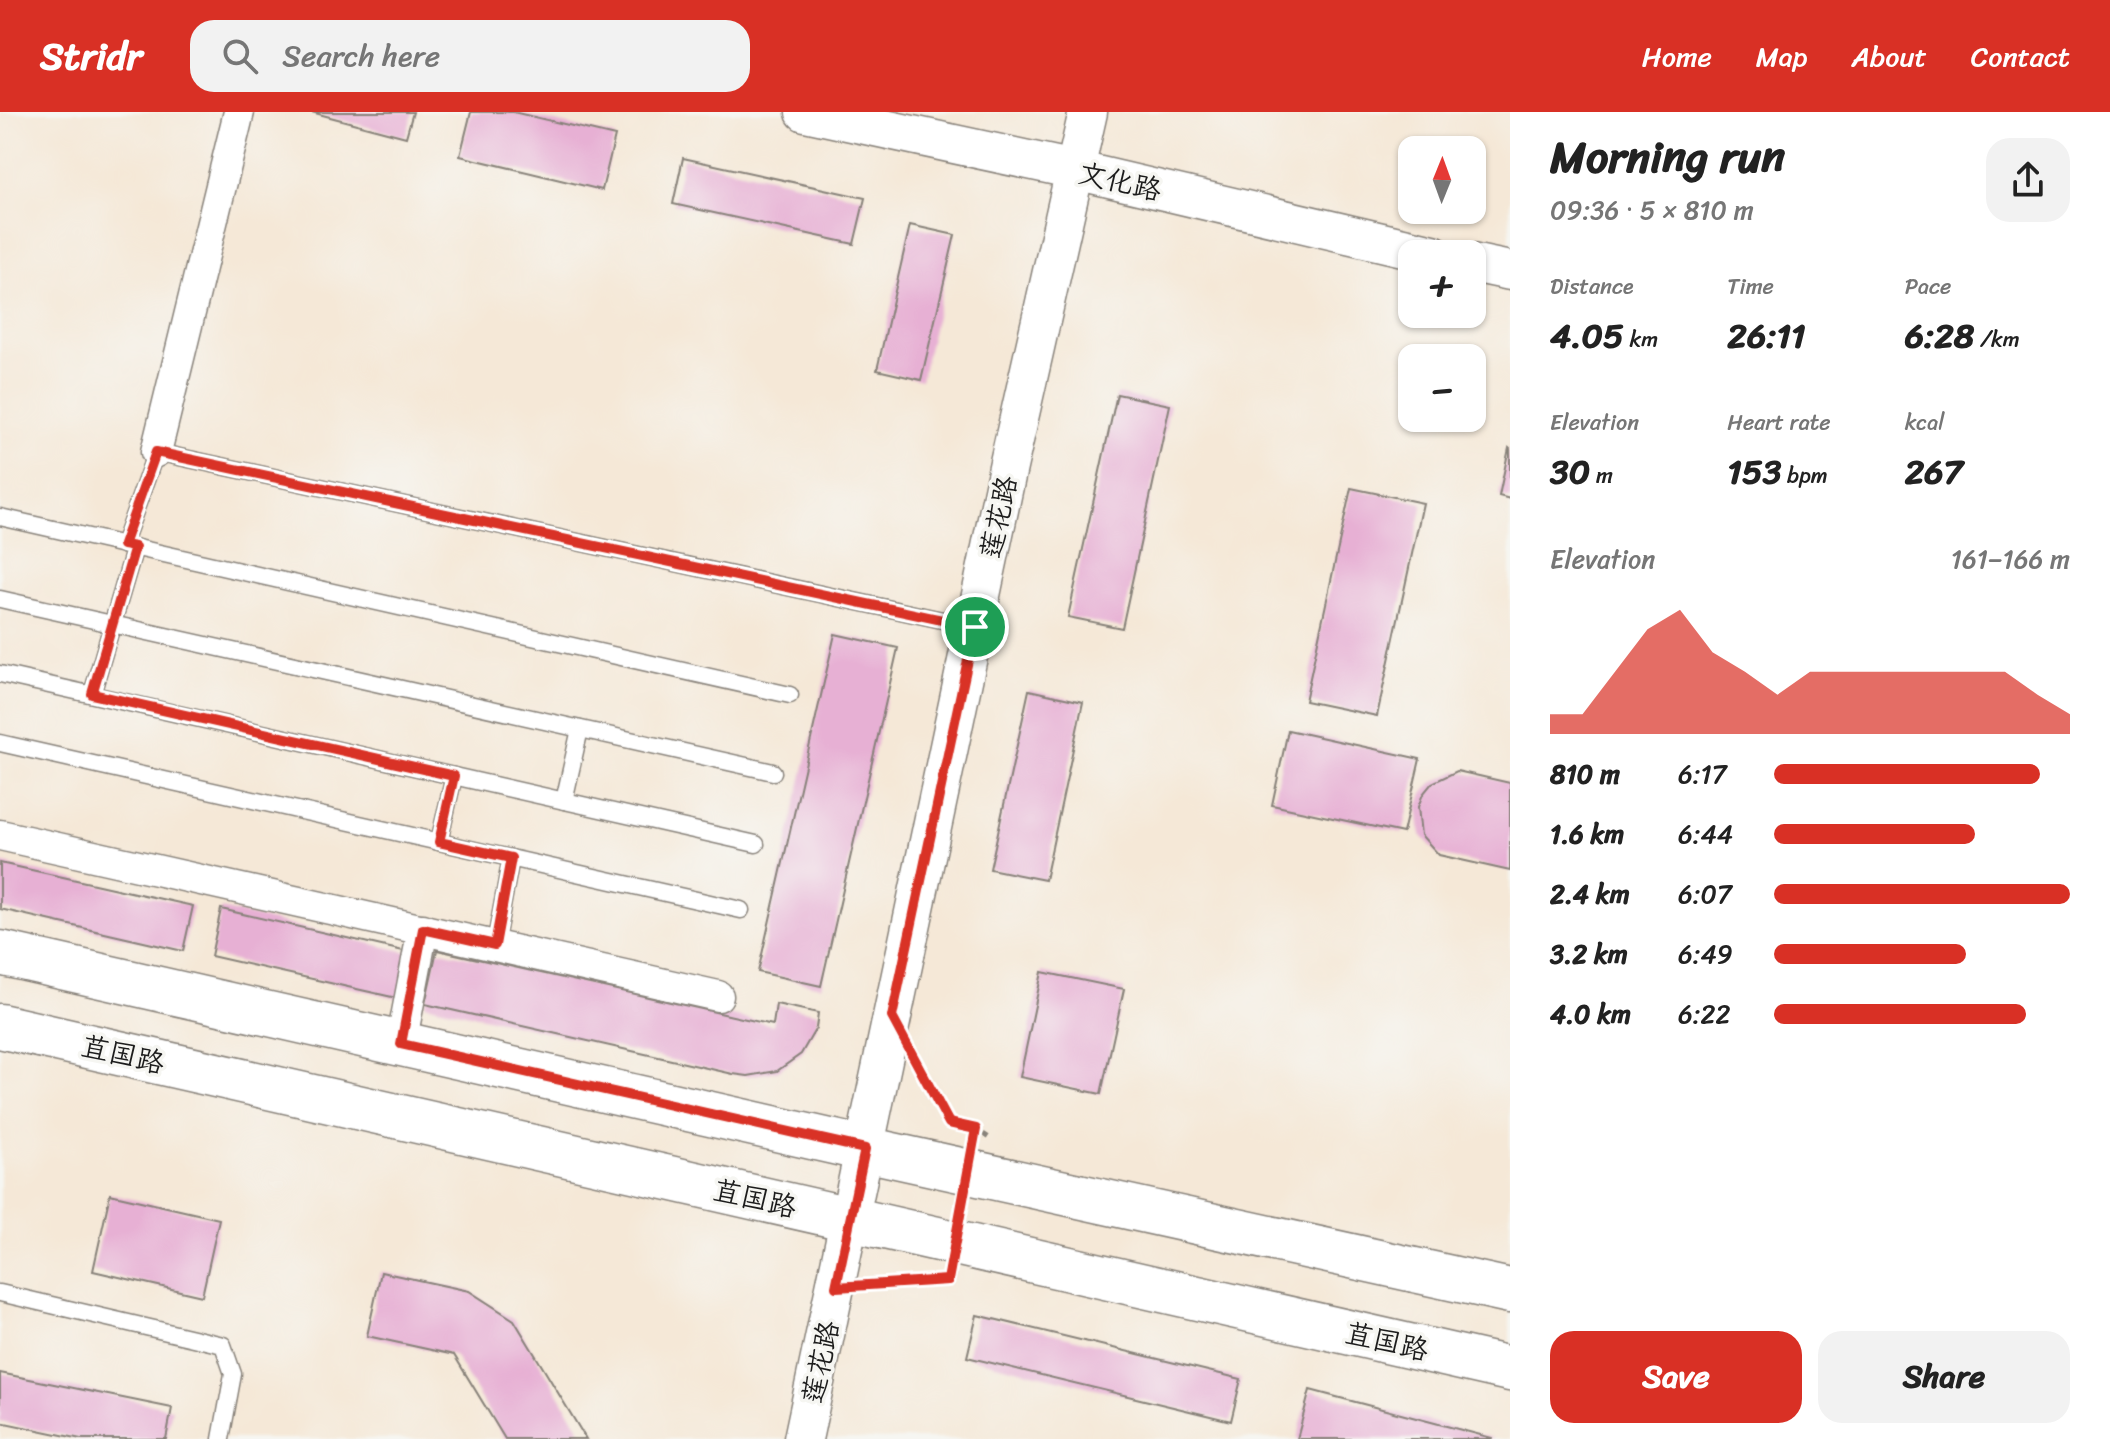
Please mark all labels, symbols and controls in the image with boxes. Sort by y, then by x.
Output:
search box [190,20,750,92]
text: Stridr [40,23,142,90]
text: Search here [282,29,440,83]
text: Home [1642,32,1712,81]
text: Map [1756,32,1807,81]
text: About [1851,32,1927,81]
text: Contact [1971,32,2070,81]
icon: search [218,34,262,78]
text: Morning run [1550,118,1785,196]
north arrow [1398,136,1486,224]
map controls [1398,136,1486,432]
button: share [1986,138,2070,222]
street label: 文化路 [1073,148,1166,215]
text: 09:36 · 5 × 810 m [1550,187,1754,233]
button: + [1398,240,1486,328]
text: Distance [1550,267,1634,306]
text: Time [1727,267,1774,306]
text: Pace [1905,267,1951,306]
text: 4.05 [1550,306,1624,366]
text: 26:11 [1727,306,1806,366]
text: 6:28 [1905,306,1974,366]
text: km [1624,320,1658,359]
text: /km [1974,320,2020,359]
button: − [1398,344,1486,432]
text: Elevation [1550,403,1639,442]
text: Heart rate [1727,403,1831,442]
text: kcal [1905,403,1945,442]
text: 30 [1550,442,1590,502]
text: 153 [1727,442,1781,502]
text: 267 [1905,442,1963,502]
text: m [1590,456,1613,495]
text: bpm [1781,456,1828,495]
street label: 莲花路 [966,471,1031,563]
text: Elevation [1550,536,1655,582]
text: 161–166 m [1951,536,2070,582]
pin [941,593,1009,661]
icon: arrive [953,605,997,649]
text: 810 m [1550,751,1620,797]
text: 6:17 [1678,751,1727,797]
text: 1.6 km [1550,811,1624,857]
text: 6:44 [1678,811,1733,857]
text: 2.4 km [1550,871,1630,917]
text: 6:07 [1678,871,1732,917]
text: 3.2 km [1550,931,1628,977]
text: 6:49 [1678,931,1733,977]
text: 4.0 km [1550,991,1631,1037]
text: 6:22 [1678,991,1731,1037]
street label: 苴国路 [76,1021,169,1088]
street label: 苴国路 [708,1165,801,1232]
street label: 苴国路 [1340,1308,1433,1375]
street label: 莲花路 [788,1316,853,1408]
button: Save [1550,1331,1802,1423]
button: Share [1818,1331,2070,1423]

